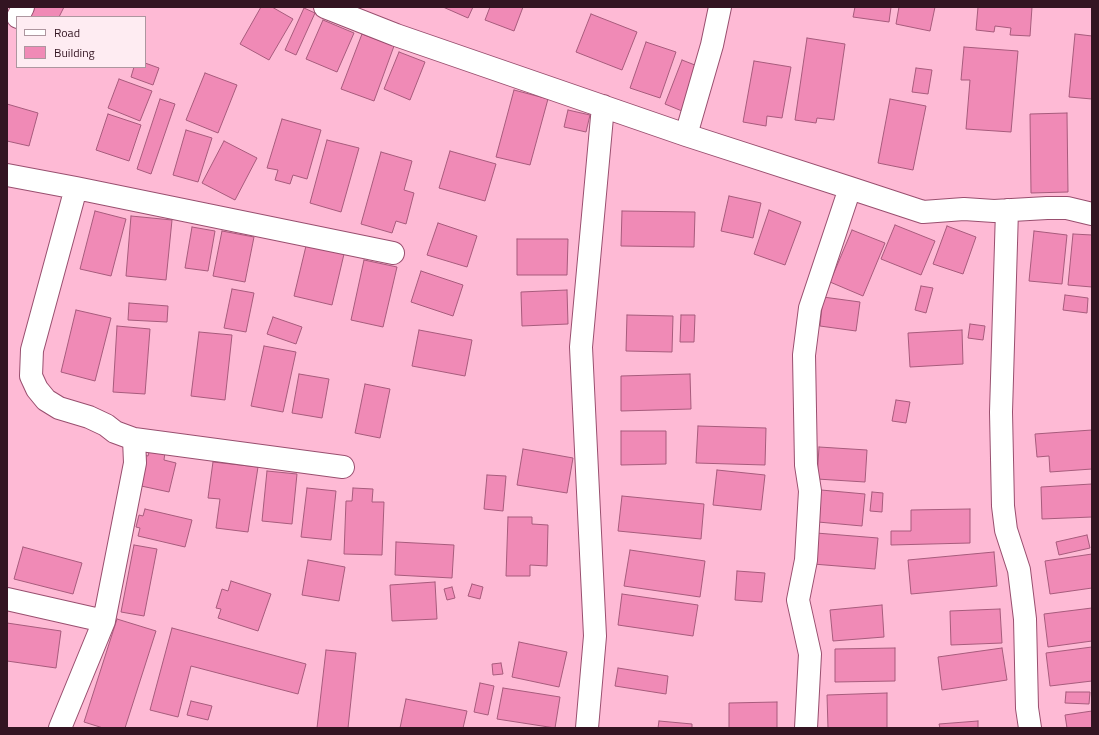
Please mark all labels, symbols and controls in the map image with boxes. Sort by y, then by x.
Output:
legend [16,16,146,68]
text: Road [54,23,80,42]
text: Building [54,43,95,62]

